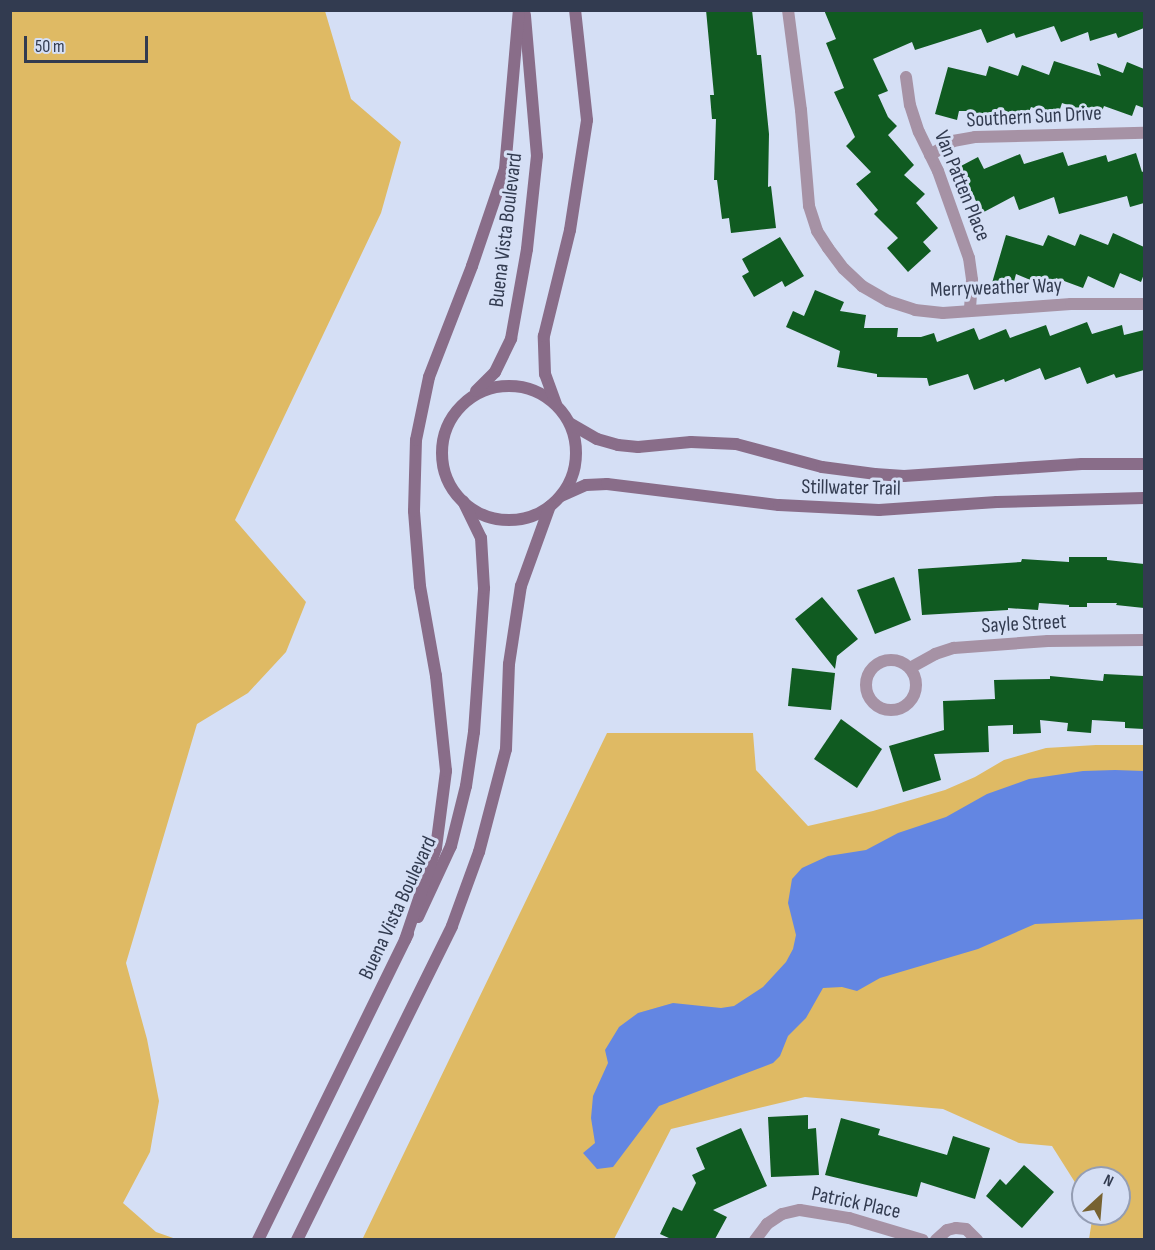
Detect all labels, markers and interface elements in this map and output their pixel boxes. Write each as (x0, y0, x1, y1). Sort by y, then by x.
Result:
scale bar (27, 24, 152, 62)
text: 50 m (35, 36, 65, 57)
street label: Southern Sun Drive (966, 101, 1102, 133)
street label: Van Patten Place (928, 127, 996, 245)
street label: Buena Vista Boulevard (484, 152, 528, 308)
street label: Merryweather Way (930, 273, 1062, 303)
street label: Stillwater Trail (801, 475, 901, 501)
street label: Sayle Street (981, 609, 1067, 639)
street label: Buena Vista Boulevard (354, 832, 442, 984)
north arrow (1071, 1166, 1131, 1226)
text: N (1100, 1171, 1116, 1192)
street label: Patrick Place (809, 1181, 903, 1225)

